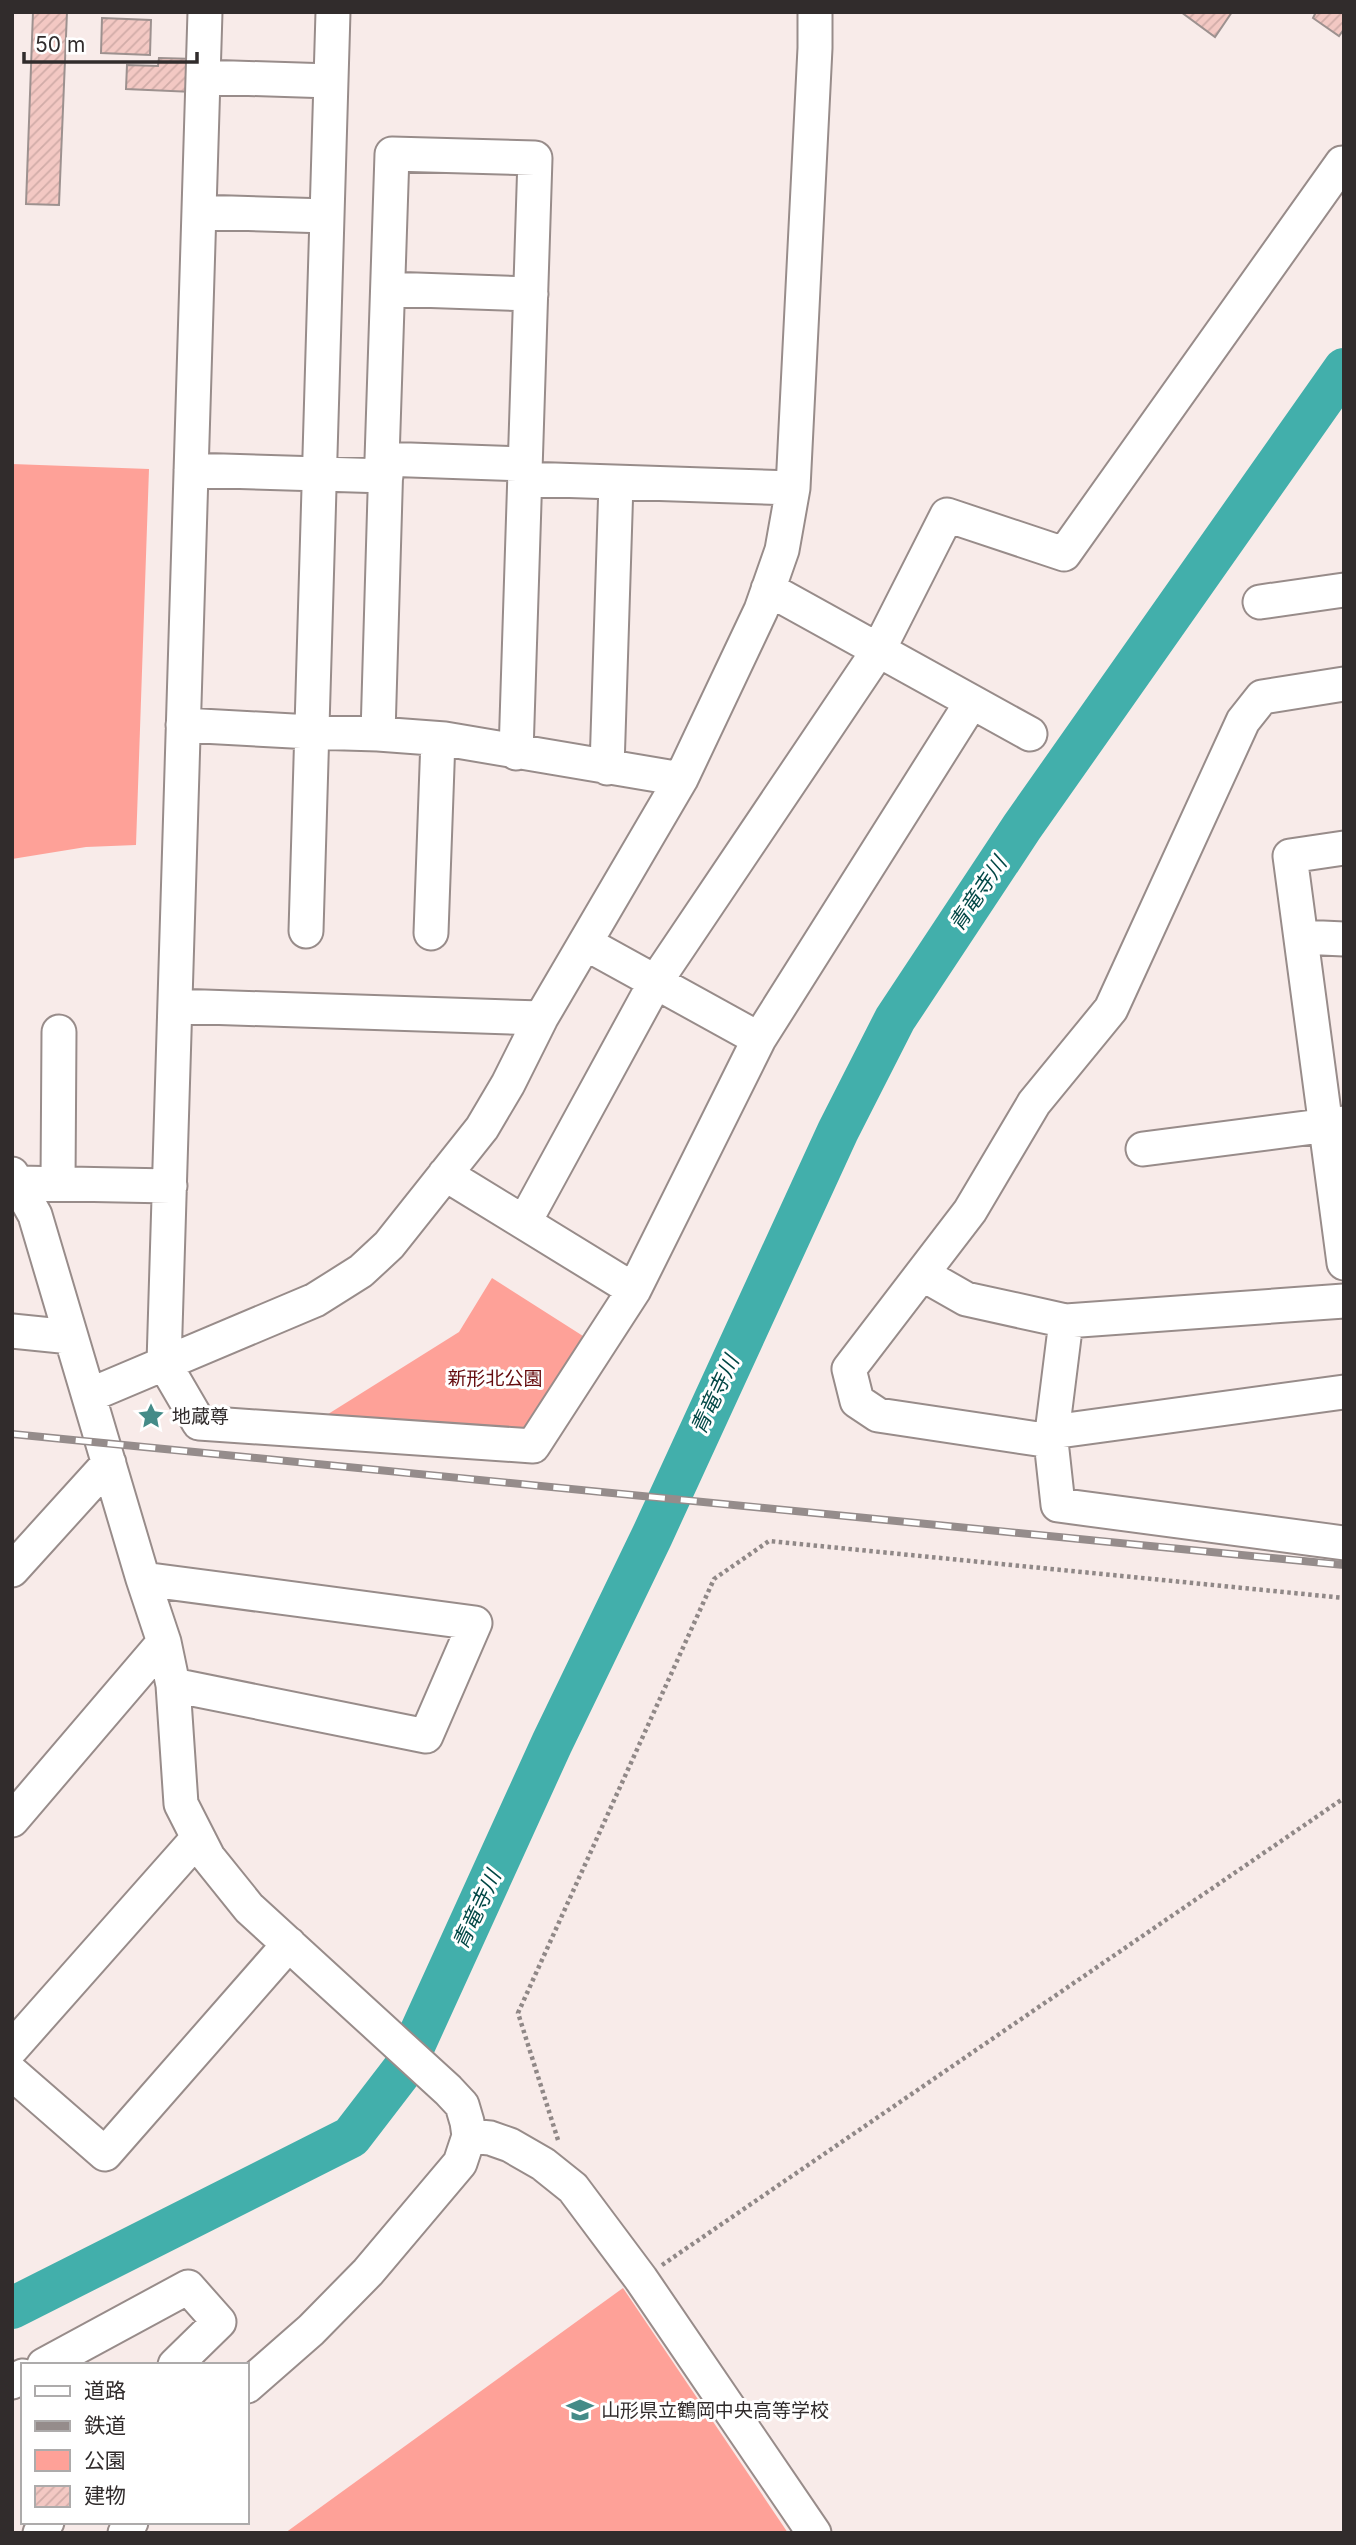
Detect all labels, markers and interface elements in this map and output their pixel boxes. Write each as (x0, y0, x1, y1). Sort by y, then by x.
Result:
scale bar (24, 21, 198, 65)
text: 50 m (35, 32, 85, 57)
water label: 青竜寺川 (944, 850, 1013, 936)
water label: 青竜寺川 (685, 1350, 744, 1438)
park label: 新形北公園 (447, 1367, 543, 1390)
place icon: 地蔵尊 (136, 1401, 166, 1431)
place label: 地蔵尊 (172, 1405, 229, 1428)
water label: 青竜寺川 (447, 1865, 506, 1953)
legend (21, 2363, 248, 2524)
text: 道路 (84, 2378, 126, 2403)
school or university icon: 山形県立鶴岡中央高等学校 (565, 2395, 595, 2425)
place label: 山形県立鶴岡中央高等学校 (601, 2399, 829, 2422)
text: 鉄道 (84, 2413, 126, 2438)
text: 公園 (84, 2448, 126, 2473)
text: 建物 (84, 2483, 126, 2508)

